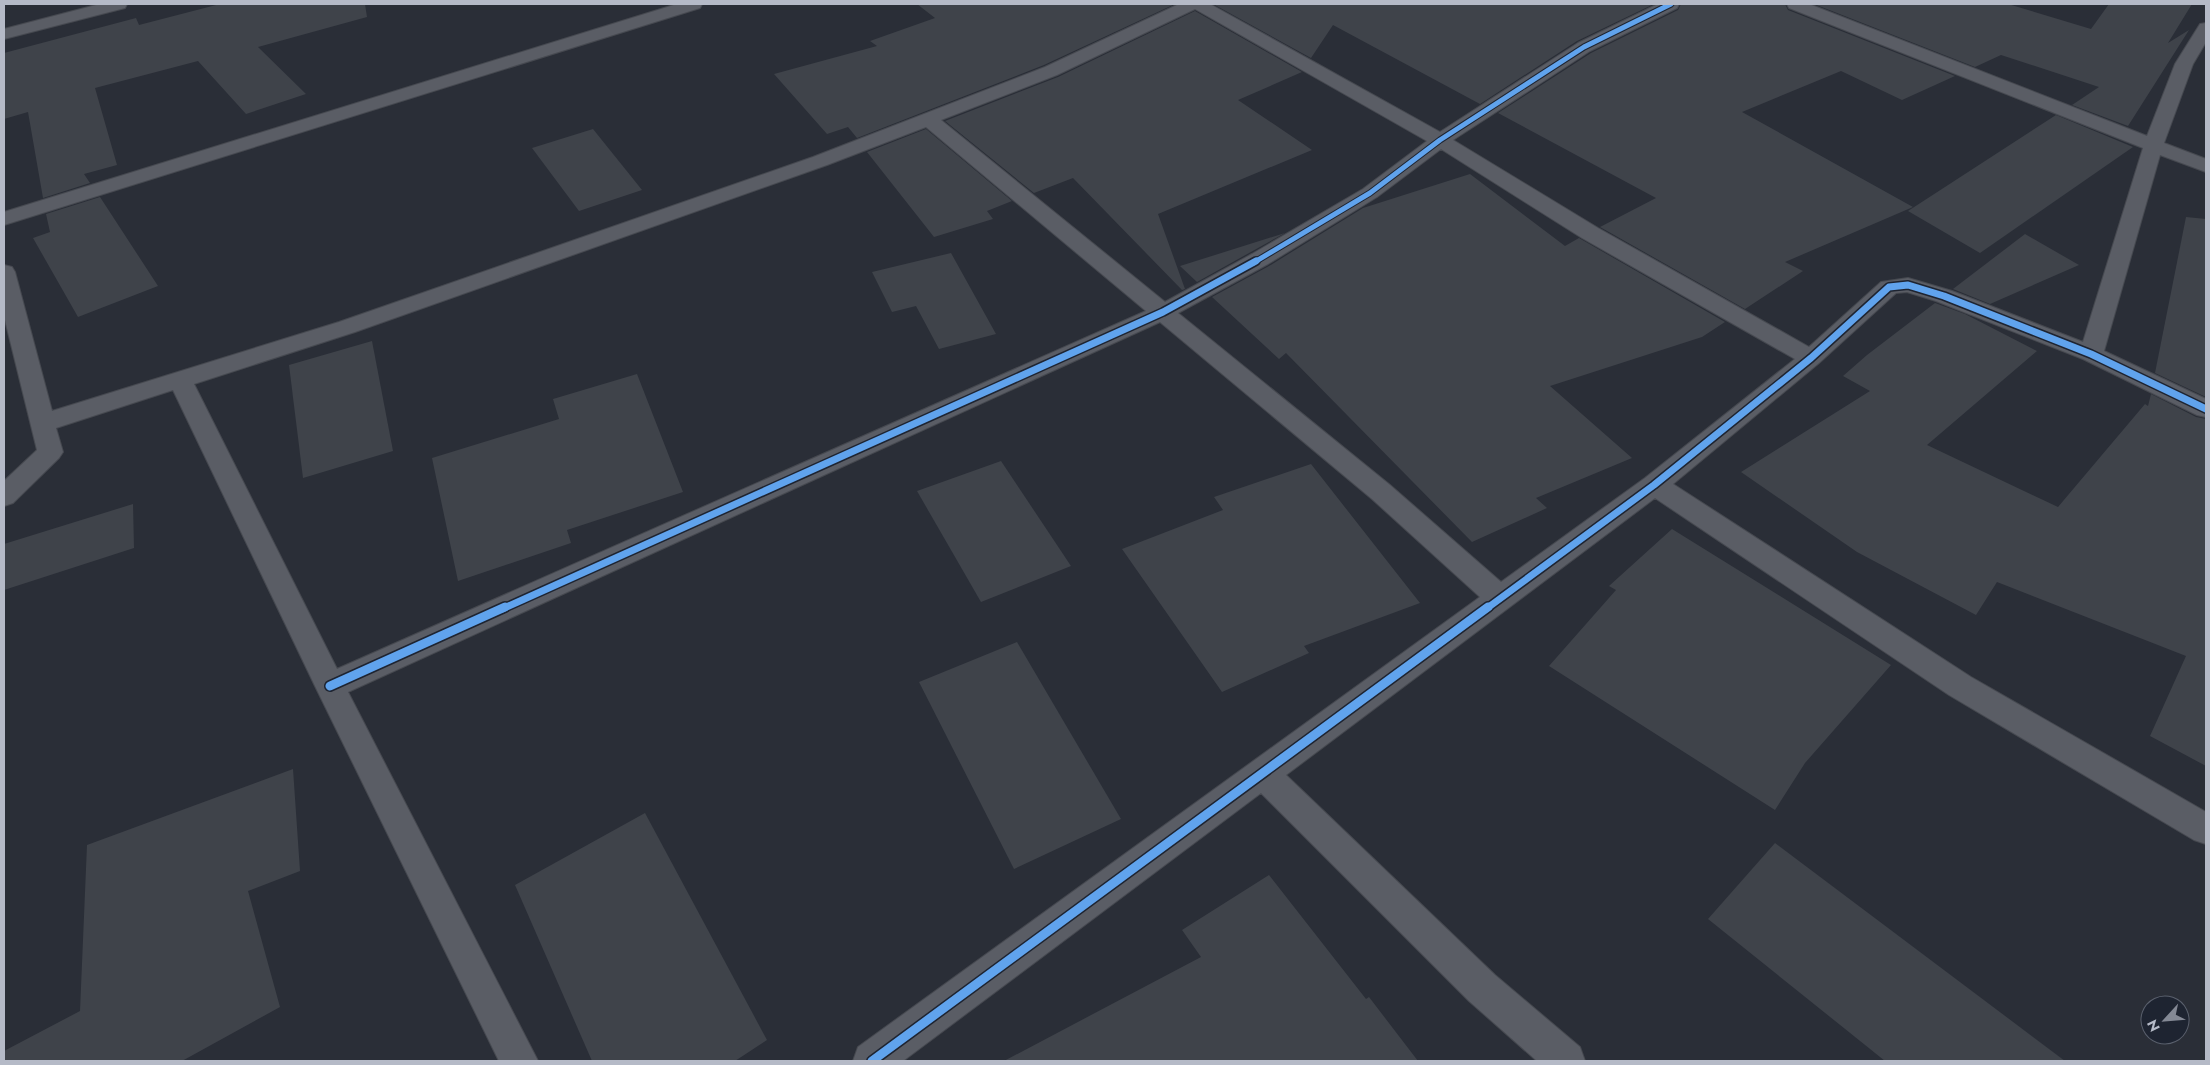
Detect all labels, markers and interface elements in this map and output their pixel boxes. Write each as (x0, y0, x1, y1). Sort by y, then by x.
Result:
north arrow (2140, 995, 2190, 1045)
text: N (2142, 1016, 2165, 1035)

